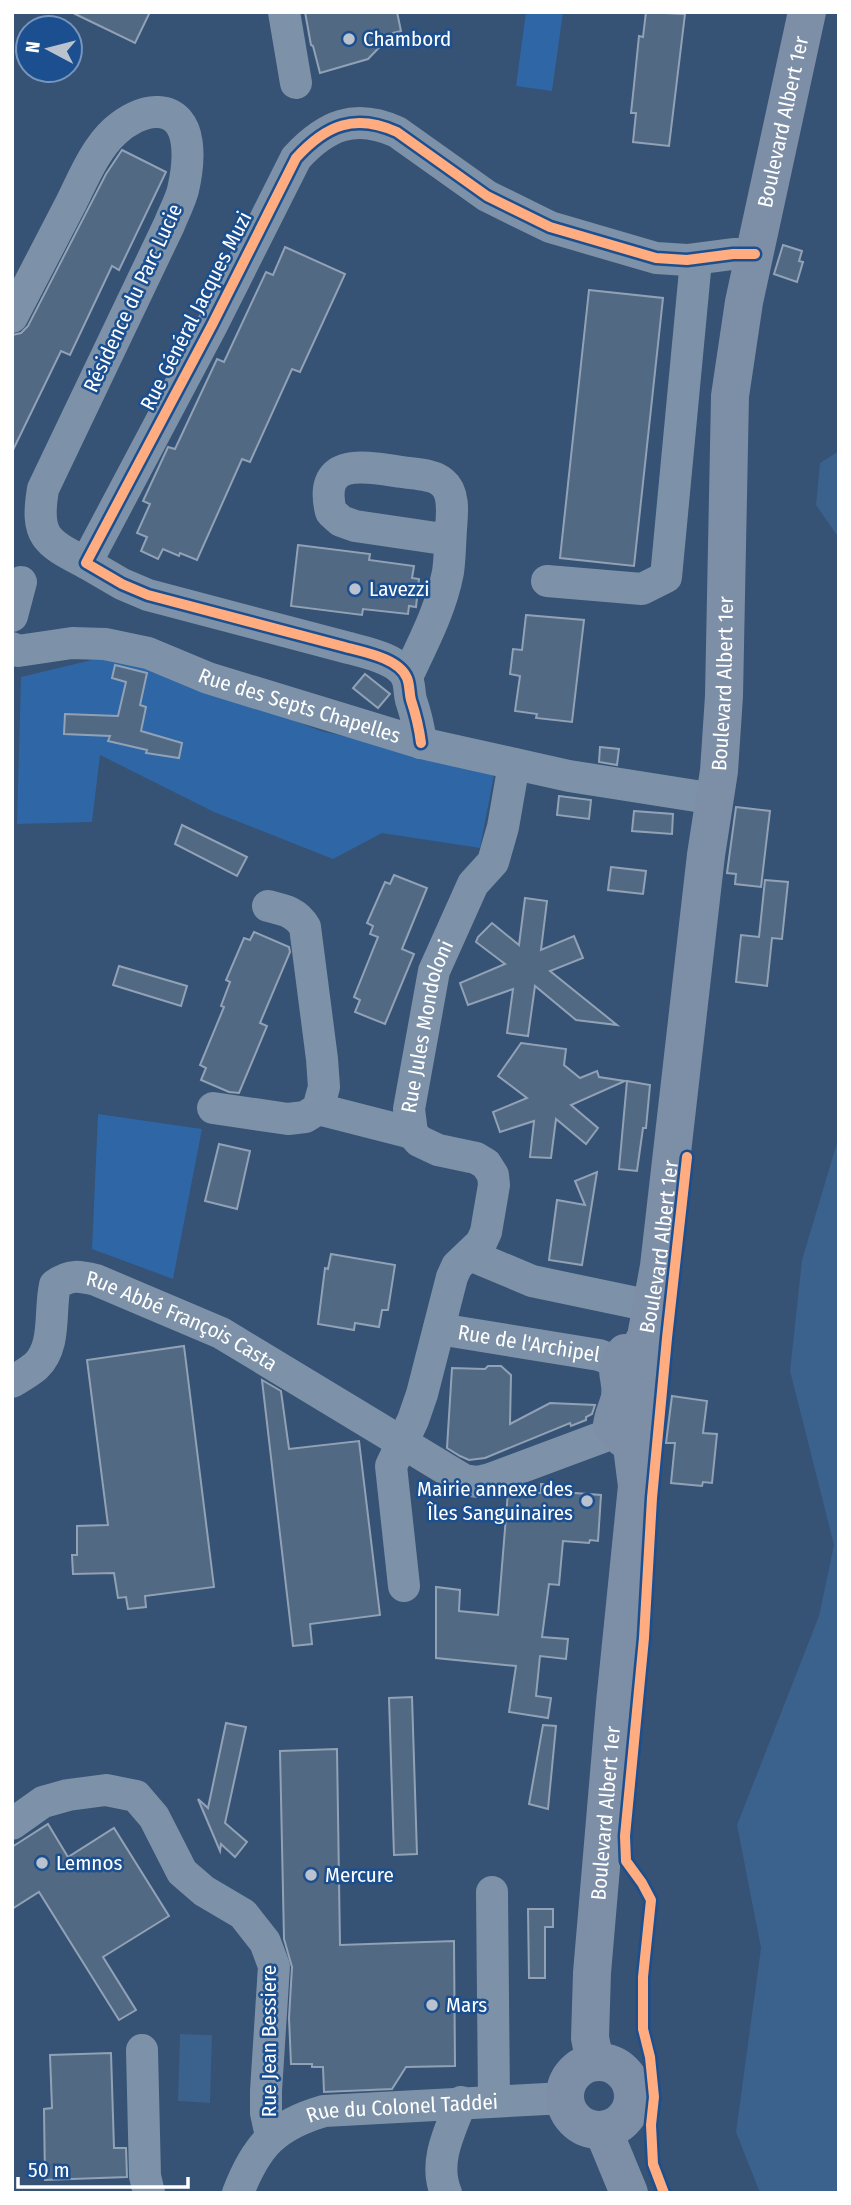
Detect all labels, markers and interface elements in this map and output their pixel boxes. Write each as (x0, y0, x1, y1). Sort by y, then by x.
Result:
north arrow (14, 14, 84, 84)
place label: Chambord (363, 26, 451, 52)
marker: Chambord (341, 31, 357, 47)
street label: Boulevard Albert 1er (752, 33, 815, 210)
text: N (21, 40, 45, 54)
street label: Résidence du Parc Lucie (78, 200, 188, 396)
street label: Rue Général Jacques Muzi (135, 207, 257, 415)
place label: Lavezzi (369, 576, 430, 602)
marker: Lavezzi (347, 581, 363, 597)
street label: Boulevard Albert 1er (706, 595, 739, 772)
street label: Rue des Septs Chapelles (195, 662, 404, 749)
street label: Rue Jules Mondoloni (396, 936, 459, 1115)
street label: Boulevard Albert 1er (634, 1158, 684, 1335)
street label: Rue Abbé François Casta (84, 1265, 282, 1377)
street label: Rue de l'Archipel (456, 1319, 602, 1368)
place label: Mairie annexe des Îles Sanguinaires (417, 1476, 573, 1526)
marker: Mairie annexe des Îles Sanguinaires (579, 1493, 595, 1509)
street label: Boulevard Albert 1er (585, 1724, 626, 1901)
place label: Lemnos (56, 1850, 122, 1876)
marker: Lemnos (34, 1855, 50, 1871)
place label: Mercure (325, 1862, 394, 1888)
marker: Mercure (303, 1867, 319, 1883)
street label: Rue Jean Bessiere (256, 1965, 282, 2117)
place label: Mars (446, 1992, 487, 2018)
marker: Mars (424, 1997, 440, 2013)
street label: Rue du Colonel Taddei (303, 2089, 499, 2129)
scale bar (18, 2146, 187, 2190)
text: 50 m (28, 2157, 70, 2183)

